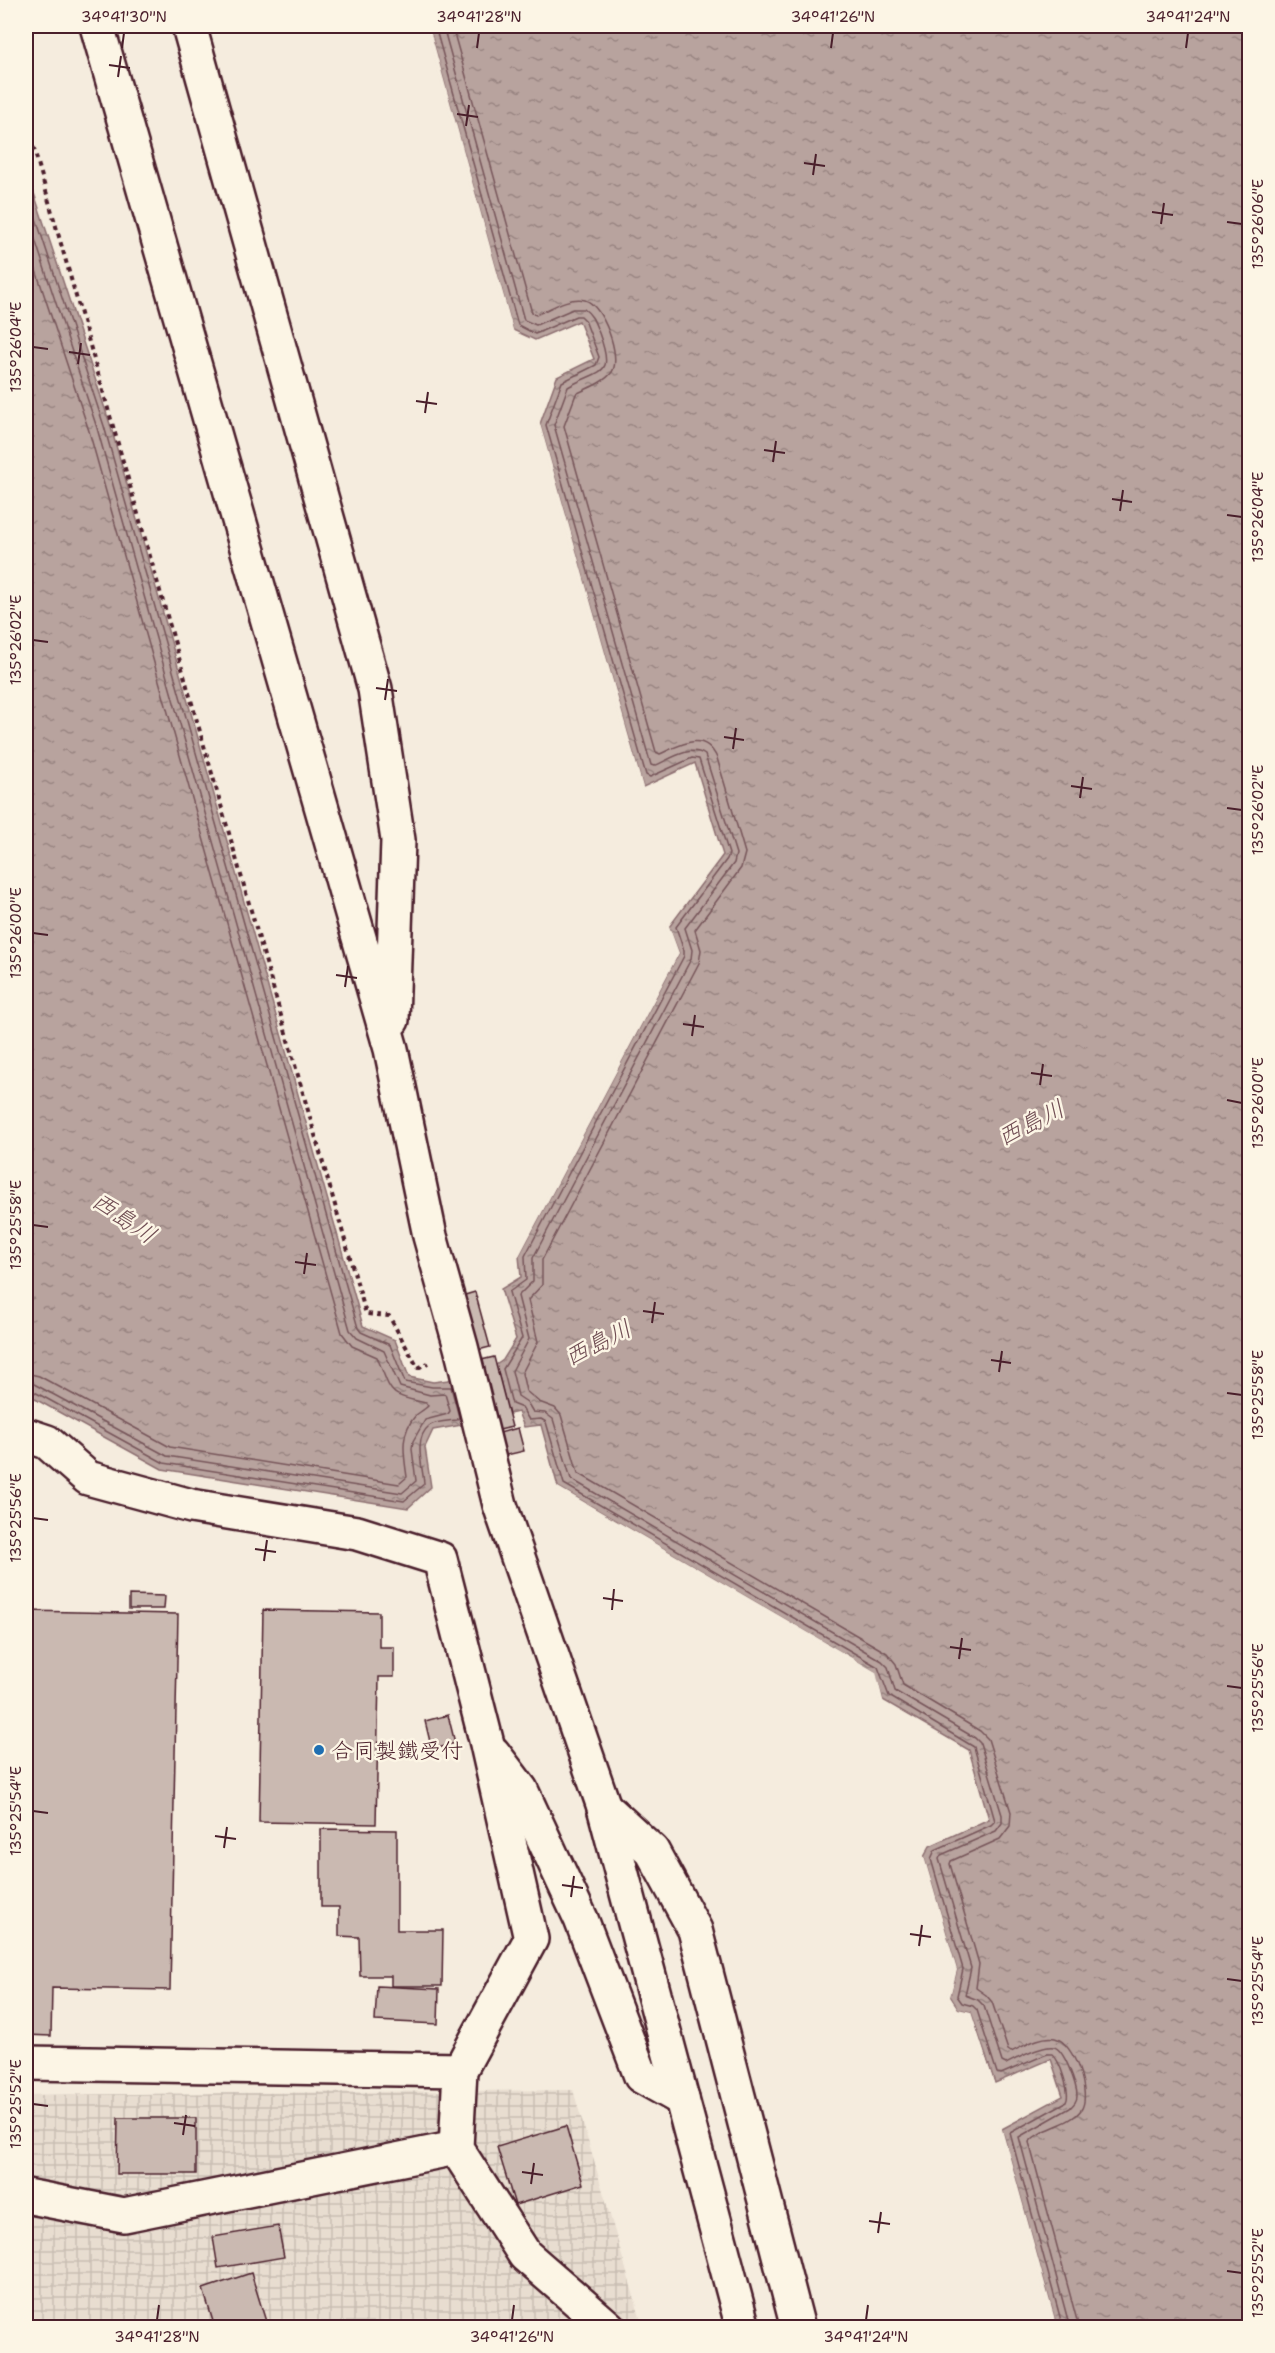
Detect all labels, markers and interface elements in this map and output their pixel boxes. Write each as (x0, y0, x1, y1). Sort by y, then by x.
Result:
text: 34°41'30"N (81, 7, 167, 27)
text: 34°41'28"N (436, 7, 522, 27)
text: 34°41'26"N (791, 7, 875, 27)
text: 34°41'24"N (1145, 7, 1231, 27)
text: 135°26'06"E (1248, 179, 1268, 269)
text: 135°26'04"E (6, 301, 26, 393)
text: 135°26'04"E (1248, 471, 1268, 563)
text: 135°26'02"E (6, 595, 26, 685)
text: 135°26'02"E (1248, 765, 1268, 855)
text: 135°26'00"E (6, 887, 26, 979)
text: 135°26'00"E (1248, 1057, 1268, 1149)
water label: 西島川 (992, 1092, 1070, 1154)
text: 135°25'58"E (6, 1180, 26, 1270)
water label: 西島川 (85, 1185, 163, 1251)
water label: 西島川 (559, 1312, 637, 1374)
text: 135°25'58"E (1248, 1350, 1268, 1440)
text: 135°25'56"E (6, 1473, 26, 1563)
text: 135°25'56"E (1248, 1643, 1268, 1733)
place label: 合同製鐵受付 (331, 1736, 463, 1765)
marker: 合同製鐵受付 (312, 1743, 326, 1757)
text: 135°25'54"E (6, 1766, 26, 1856)
text: 135°25'54"E (1248, 1936, 1268, 2026)
text: 135°25'52"E (6, 2059, 26, 2149)
text: 135°25'52"E (1248, 2228, 1268, 2318)
text: 34°41'28"N (114, 2327, 200, 2347)
text: 34°41'26"N (470, 2327, 554, 2347)
text: 34°41'24"N (823, 2327, 909, 2347)

